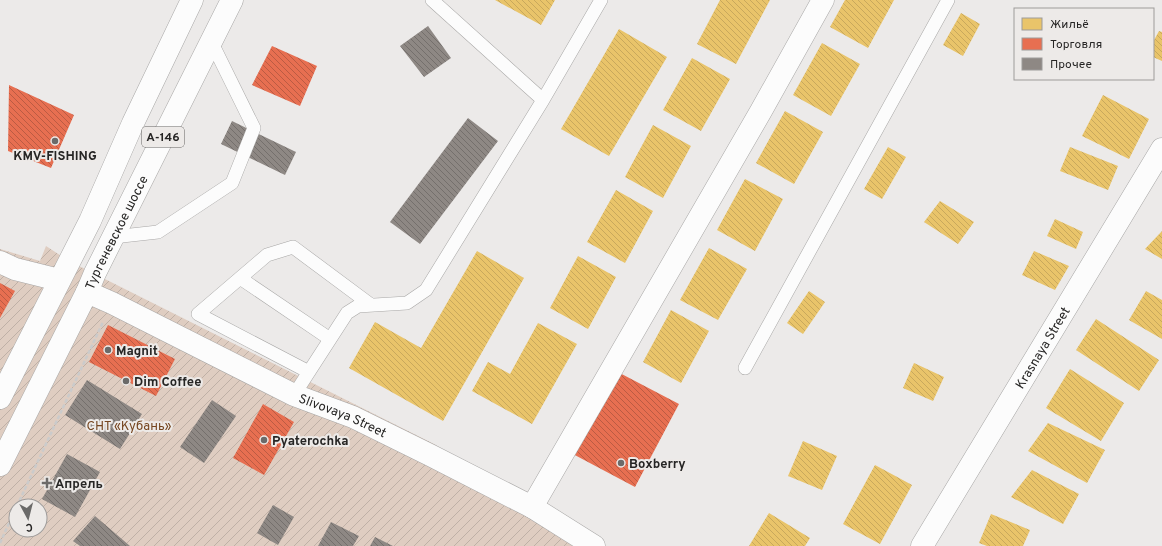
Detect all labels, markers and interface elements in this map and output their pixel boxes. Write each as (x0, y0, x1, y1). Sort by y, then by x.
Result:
legend (1014, 8, 1154, 80)
text: Жильё (1050, 17, 1089, 33)
text: Торговля (1050, 37, 1102, 53)
text: Прочее (1050, 57, 1092, 73)
road number: А-146 (142, 127, 184, 147)
marker: KMV-FISHING (50, 136, 60, 146)
place label: KMV-FISHING (13, 149, 97, 165)
street label: Тургеневское шоссе (83, 173, 153, 293)
street label: Krasnaya Street (1013, 305, 1075, 392)
place label: Magnit (116, 344, 158, 360)
marker: Magnit (103, 345, 113, 355)
place label: Dim Coffee (134, 375, 201, 391)
marker: Dim Coffee (121, 376, 131, 386)
street label: Slivovaya Street (296, 391, 389, 442)
park label: СНТ «Кубань» (87, 419, 172, 435)
place label: Pyaterochka (272, 434, 349, 450)
marker: Pyaterochka (259, 435, 269, 445)
place label: Boxberry (629, 457, 686, 473)
marker: Boxberry (616, 458, 626, 468)
place label: Апрель (55, 477, 103, 493)
marker: Апрель (42, 478, 52, 488)
north arrow (8, 498, 48, 538)
text: С (25, 520, 33, 534)

